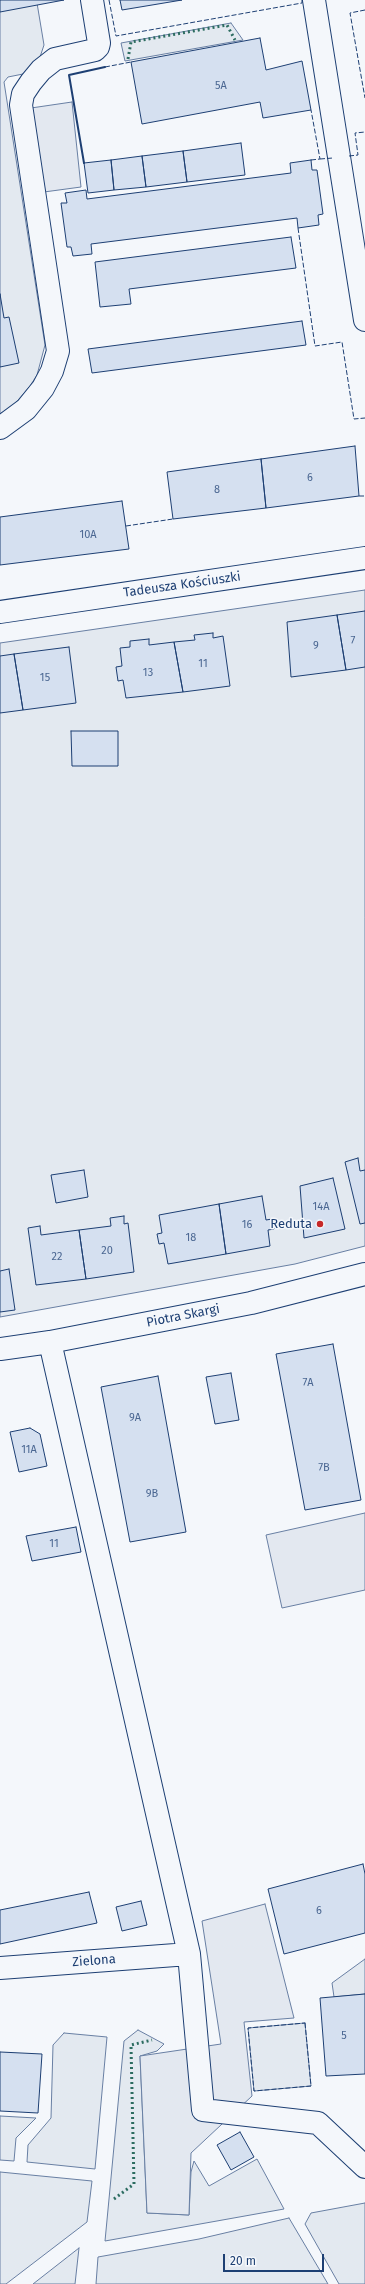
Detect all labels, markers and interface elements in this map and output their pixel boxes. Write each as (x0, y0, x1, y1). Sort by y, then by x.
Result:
house number: 5A (215, 79, 227, 93)
house number: 6 (307, 471, 313, 485)
house number: 8 (214, 483, 220, 497)
house number: 10A (79, 528, 97, 542)
street label: Tadeusza Kościuszki (122, 569, 242, 601)
house number: 7 (351, 634, 355, 648)
house number: 9 (313, 639, 319, 653)
house number: 11 (198, 657, 208, 671)
house number: 13 (143, 666, 153, 680)
house number: 15 (40, 671, 50, 685)
house number: 14A (313, 1200, 329, 1214)
place label: Reduta (270, 1216, 312, 1232)
house number: 16 (242, 1218, 252, 1232)
marker: Reduta (315, 1219, 325, 1229)
house number: 18 (186, 1231, 196, 1245)
house number: 20 (101, 1244, 113, 1258)
house number: 22 (52, 1250, 62, 1264)
street label: Piotra Skargi (145, 1301, 221, 1331)
house number: 7A (303, 1376, 313, 1390)
house number: 9A (129, 1411, 141, 1425)
house number: 11A (21, 1443, 37, 1457)
house number: 7B (318, 1461, 330, 1475)
house number: 9B (146, 1487, 158, 1501)
house number: 11 (49, 1537, 59, 1551)
house number: 6 (316, 1904, 322, 1918)
street label: Zielona (72, 1952, 116, 1970)
house number: 5 (341, 2029, 347, 2043)
scale bar (225, 2246, 326, 2272)
text: 20 m (230, 2254, 256, 2268)

